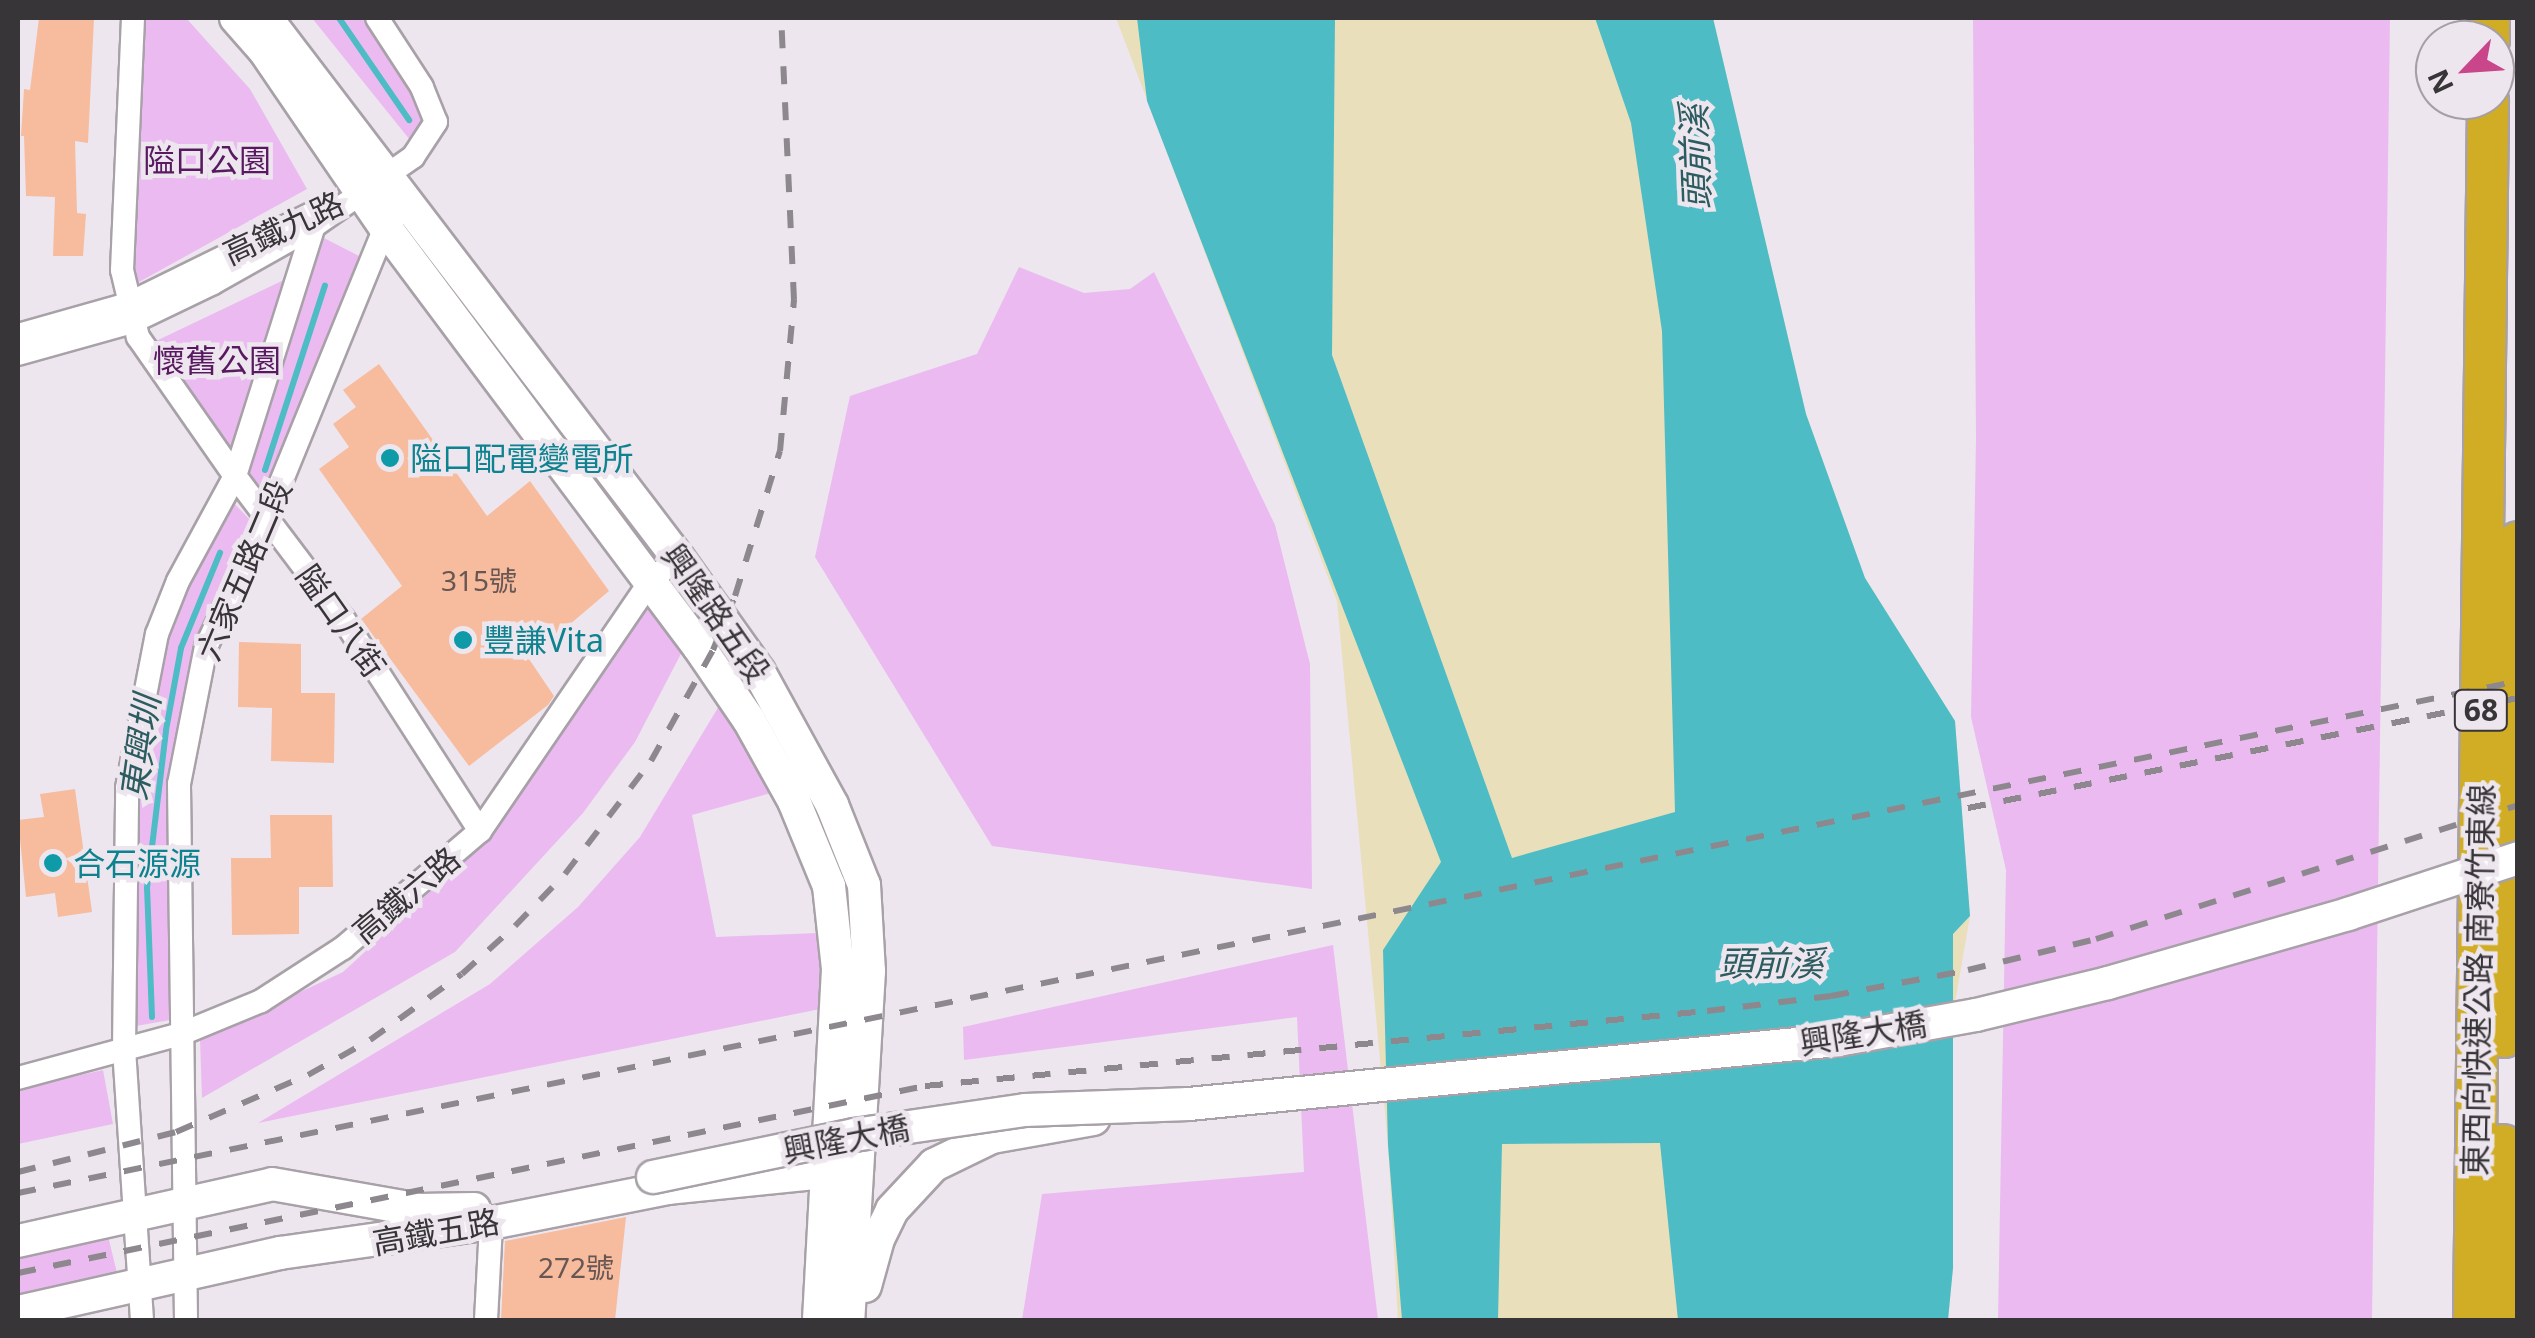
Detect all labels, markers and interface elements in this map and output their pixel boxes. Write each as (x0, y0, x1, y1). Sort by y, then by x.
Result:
north arrow (2415, 20, 2515, 120)
text: N (2418, 63, 2462, 100)
water label: 頭前溪 (1672, 104, 1718, 210)
park label: 隘口公園 (143, 141, 271, 179)
street label: 高鐵九路 (217, 184, 349, 272)
park label: 懷舊公園 (153, 341, 281, 379)
place label: 隘口配電變電所 (410, 439, 634, 477)
marker: 隘口配電變電所 (379, 447, 401, 469)
street label: 六家五路二段 (189, 474, 299, 666)
street label: 興隆路五段 (654, 536, 778, 690)
street label: 隘口八街 (289, 558, 393, 684)
house number: 315號 (441, 563, 517, 597)
place label: 豐謙Vita (483, 621, 604, 659)
marker: 豐謙Vita (452, 629, 474, 651)
road number: 68 (2454, 685, 2508, 735)
water label: 東興圳 (112, 693, 168, 803)
street label: 東西向快速公路 南寮竹東線 (2455, 784, 2501, 1176)
street label: 高鐵六路 (345, 839, 467, 951)
place label: 合石源源 (73, 844, 201, 882)
marker: 合石源源 (42, 852, 64, 874)
water label: 頭前溪 (1719, 942, 1823, 984)
street label: 興隆大橋 (1797, 1004, 1929, 1062)
street label: 興隆大橋 (780, 1108, 912, 1170)
street label: 高鐵五路 (370, 1202, 502, 1262)
house number: 272號 (538, 1250, 614, 1284)

